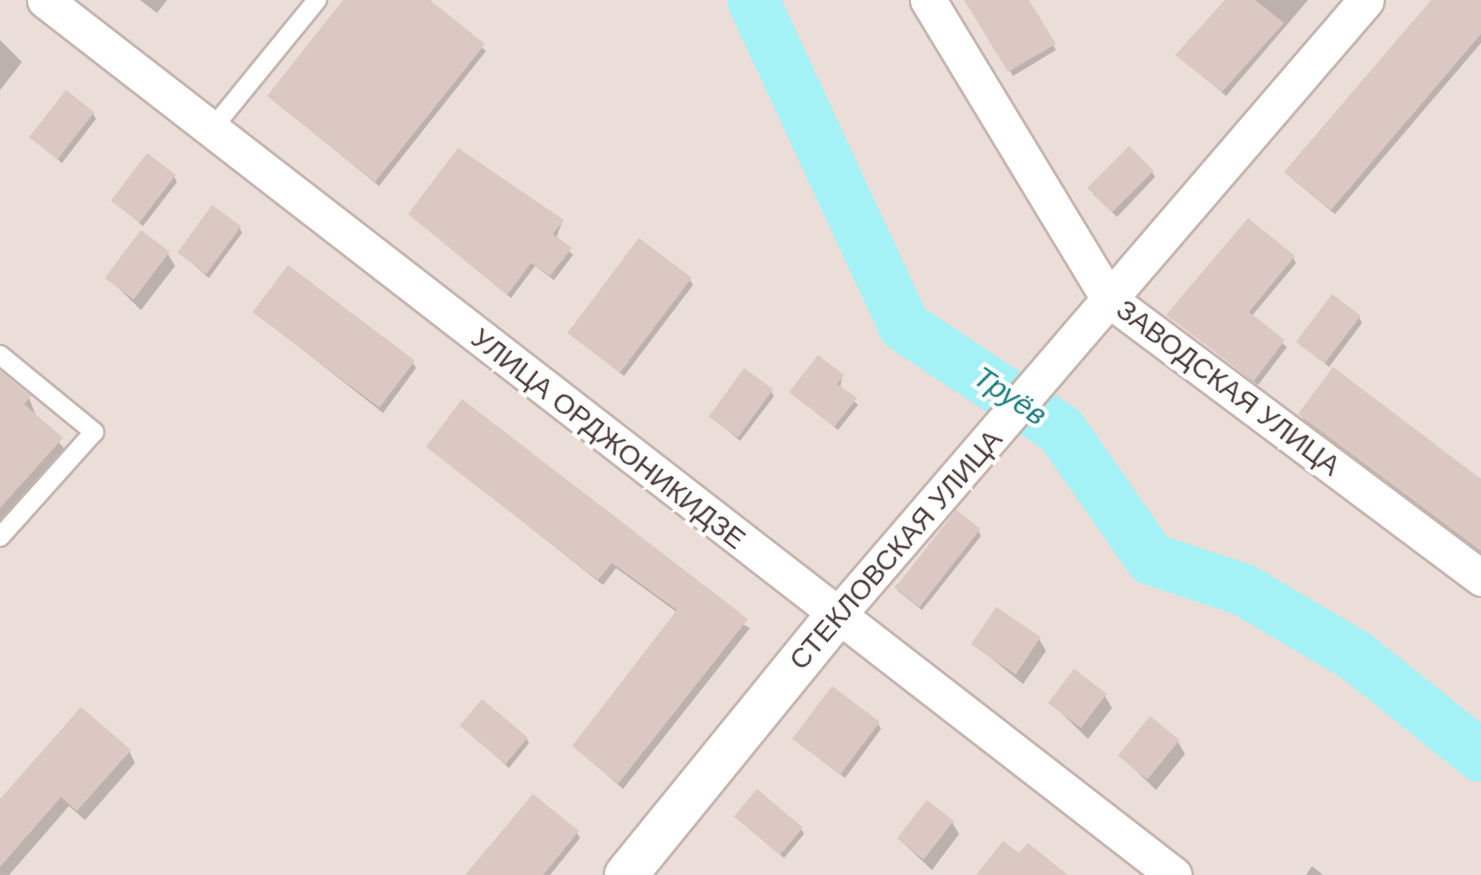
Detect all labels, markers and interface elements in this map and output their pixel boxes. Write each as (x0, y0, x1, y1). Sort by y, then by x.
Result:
street label: ЗАВОДСКАЯ УЛИЦА (1110, 293, 1346, 483)
street label: УЛИЦА ОРДЖОНИКИДЗЕ (464, 322, 752, 556)
water label: Труёв (967, 359, 1053, 433)
street label: СТЕКЛОВСКАЯ УЛИЦА (783, 423, 1009, 677)

